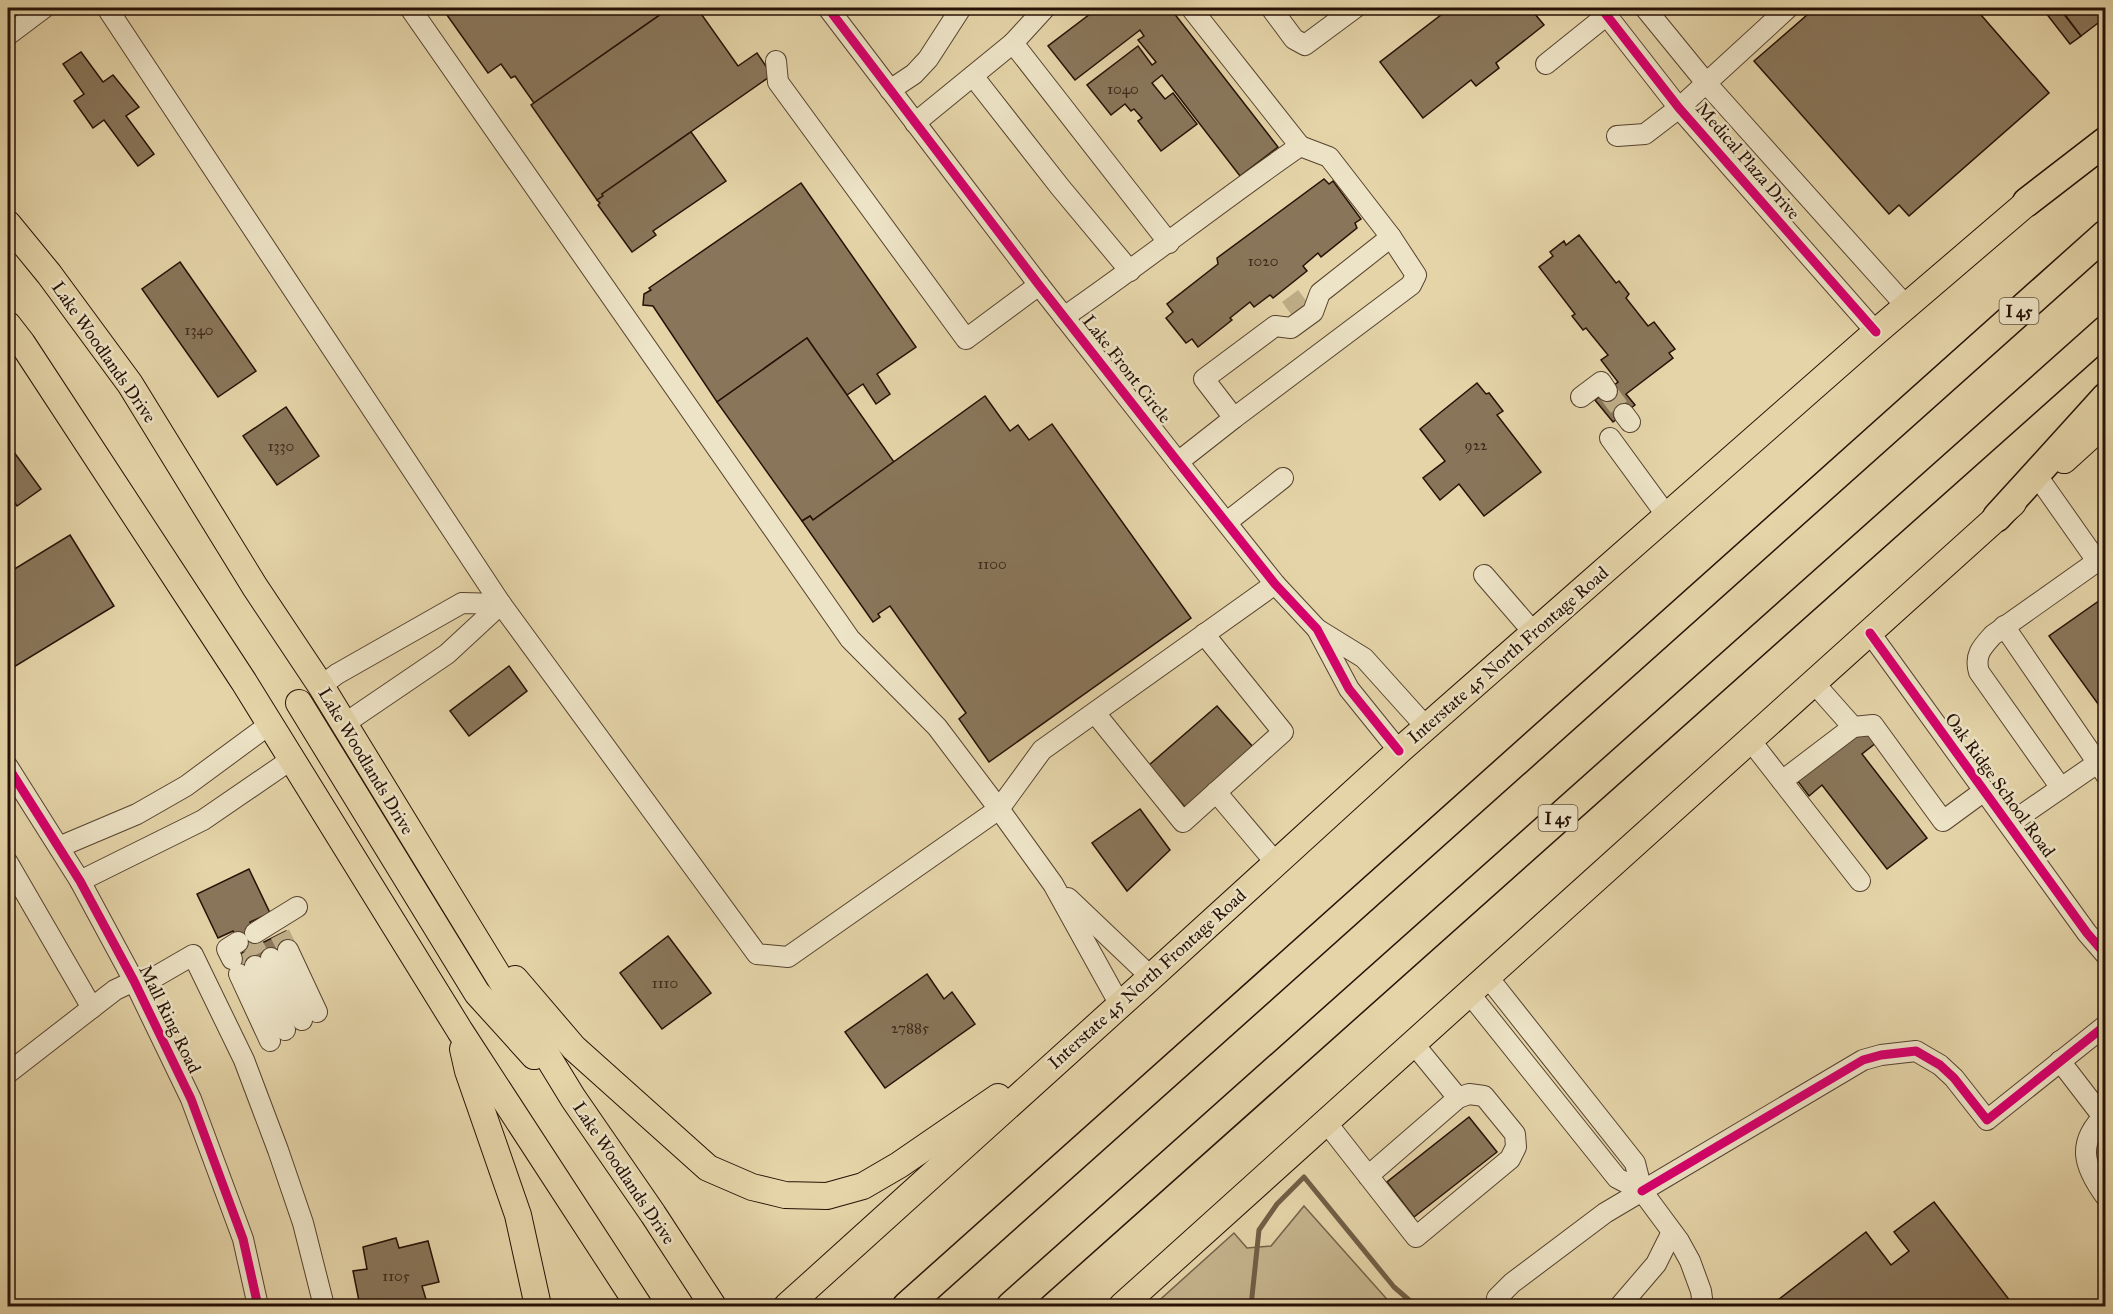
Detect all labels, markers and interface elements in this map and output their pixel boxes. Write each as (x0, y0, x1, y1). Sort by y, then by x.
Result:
house number: 1040 (1107, 80, 1139, 98)
street label: Medical Plaza Drive (1691, 98, 1805, 224)
house number: 1020 (1248, 252, 1278, 270)
street label: Lake Woodlands Drive (47, 277, 161, 427)
road number: I 45 (2000, 298, 2038, 324)
street label: Lake Front Circle (1078, 310, 1176, 428)
house number: 1340 (184, 321, 214, 339)
house number: 922 (1465, 436, 1488, 454)
house number: 1330 (268, 437, 294, 455)
house number: 1100 (977, 555, 1007, 573)
street label: Interstate 45 North Frontage Road (1403, 562, 1613, 749)
street label: Lake Woodlands Drive (313, 684, 419, 838)
street label: Oak Ridge School Road (1939, 708, 2060, 862)
road number: I 45 (1538, 805, 1578, 831)
street label: Interstate 45 North Frontage Road (1044, 884, 1251, 1074)
street label: Mall Ring Road (133, 961, 206, 1077)
house number: 1110 (652, 974, 678, 992)
house number: 27885 (891, 1019, 929, 1037)
street label: Lake Woodlands Drive (568, 1097, 680, 1249)
house number: 1105 (382, 1267, 410, 1285)

